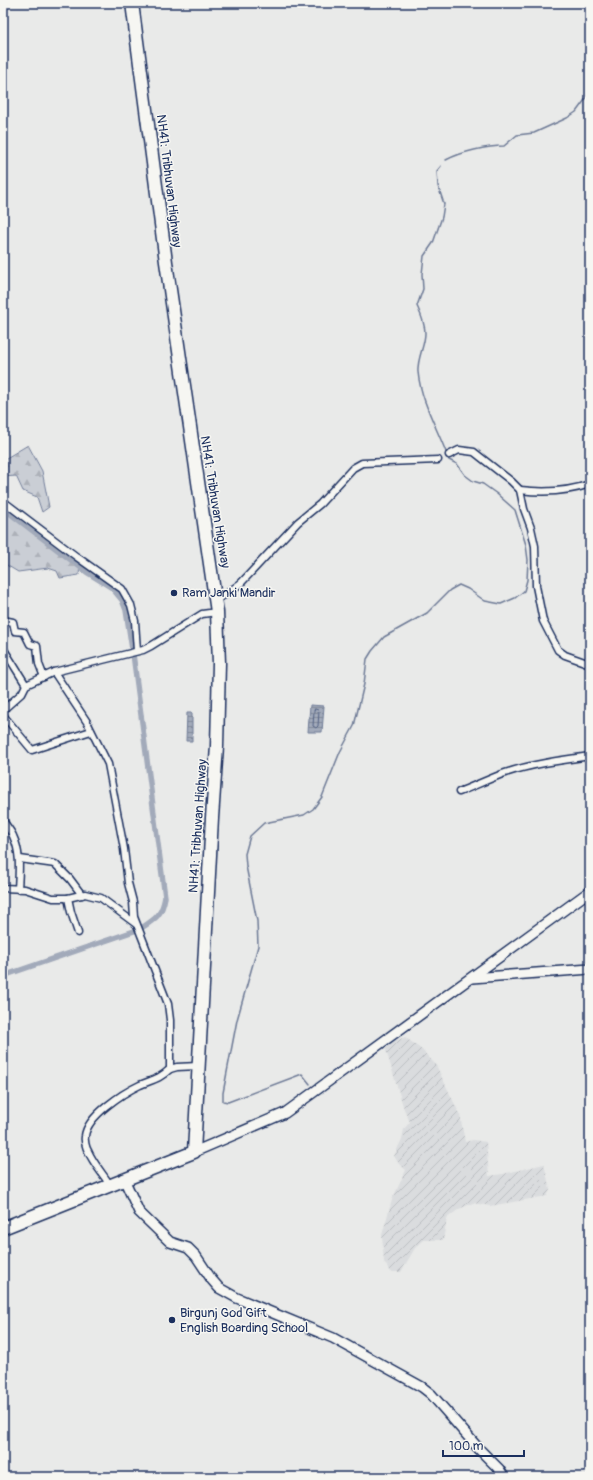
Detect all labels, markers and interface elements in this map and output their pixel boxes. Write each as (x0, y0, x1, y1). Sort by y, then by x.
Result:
street label: NH41: Tribhuvan Highway (153, 113, 185, 249)
street label: NH41: Tribhuvan Highway (197, 435, 233, 570)
place label: Ram Janki Mandir (182, 585, 276, 601)
marker: Ram Janki Mandir (169, 588, 179, 598)
street label: NH41: Tribhuvan Highway (185, 758, 211, 893)
place label: Birgunj God Gift English Boarding School (180, 1305, 308, 1336)
marker: Birgunj God Gift English Boarding School (167, 1315, 177, 1325)
scale bar (443, 1432, 524, 1458)
text: 100 m (449, 1439, 484, 1454)

